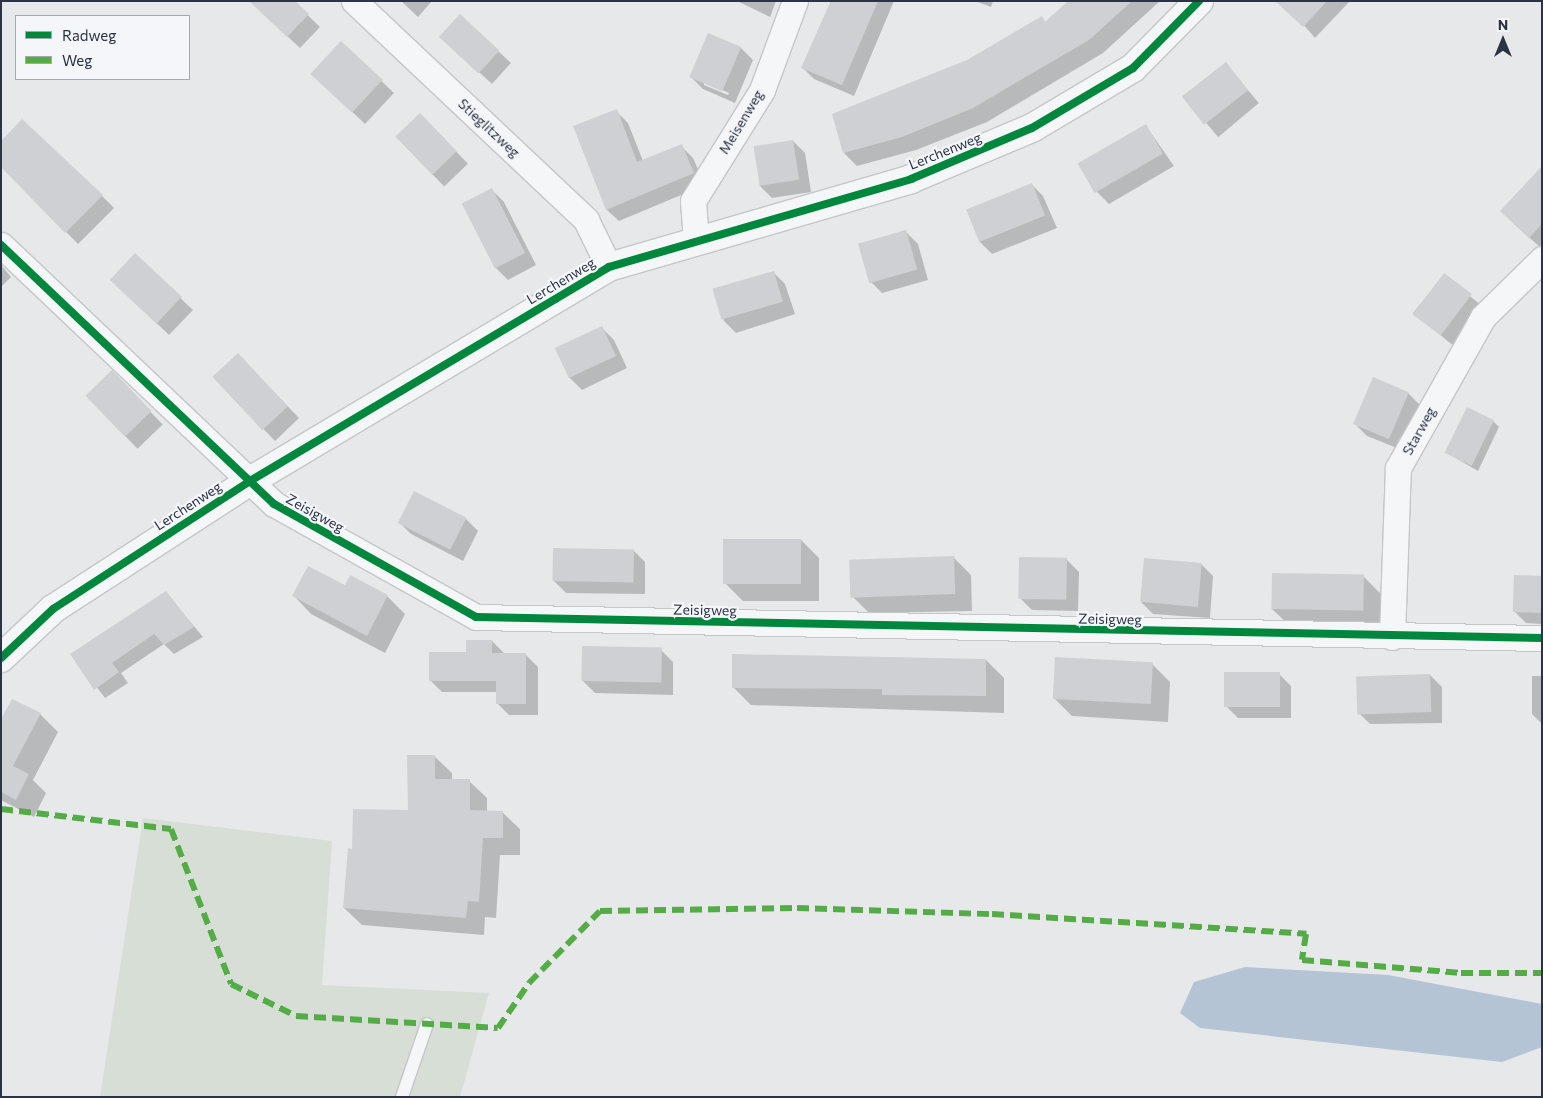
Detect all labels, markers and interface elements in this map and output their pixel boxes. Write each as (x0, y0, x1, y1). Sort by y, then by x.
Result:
legend (15, 15, 190, 80)
north arrow (1478, 15, 1528, 65)
text: N (1498, 16, 1508, 33)
text: Radweg (62, 26, 116, 44)
text: Weg (62, 51, 92, 69)
street label: Meisenweg (715, 87, 767, 157)
street label: Stieglitzweg (455, 95, 523, 161)
street label: Lerchenweg (906, 129, 984, 173)
street label: Lerchenweg (524, 254, 598, 308)
street label: Starweg (1399, 404, 1439, 458)
street label: Lerchenweg (151, 478, 225, 534)
street label: Zeisigweg (283, 490, 347, 536)
street label: Zeisigweg (673, 601, 737, 619)
street label: Zeisigweg (1078, 610, 1142, 628)

